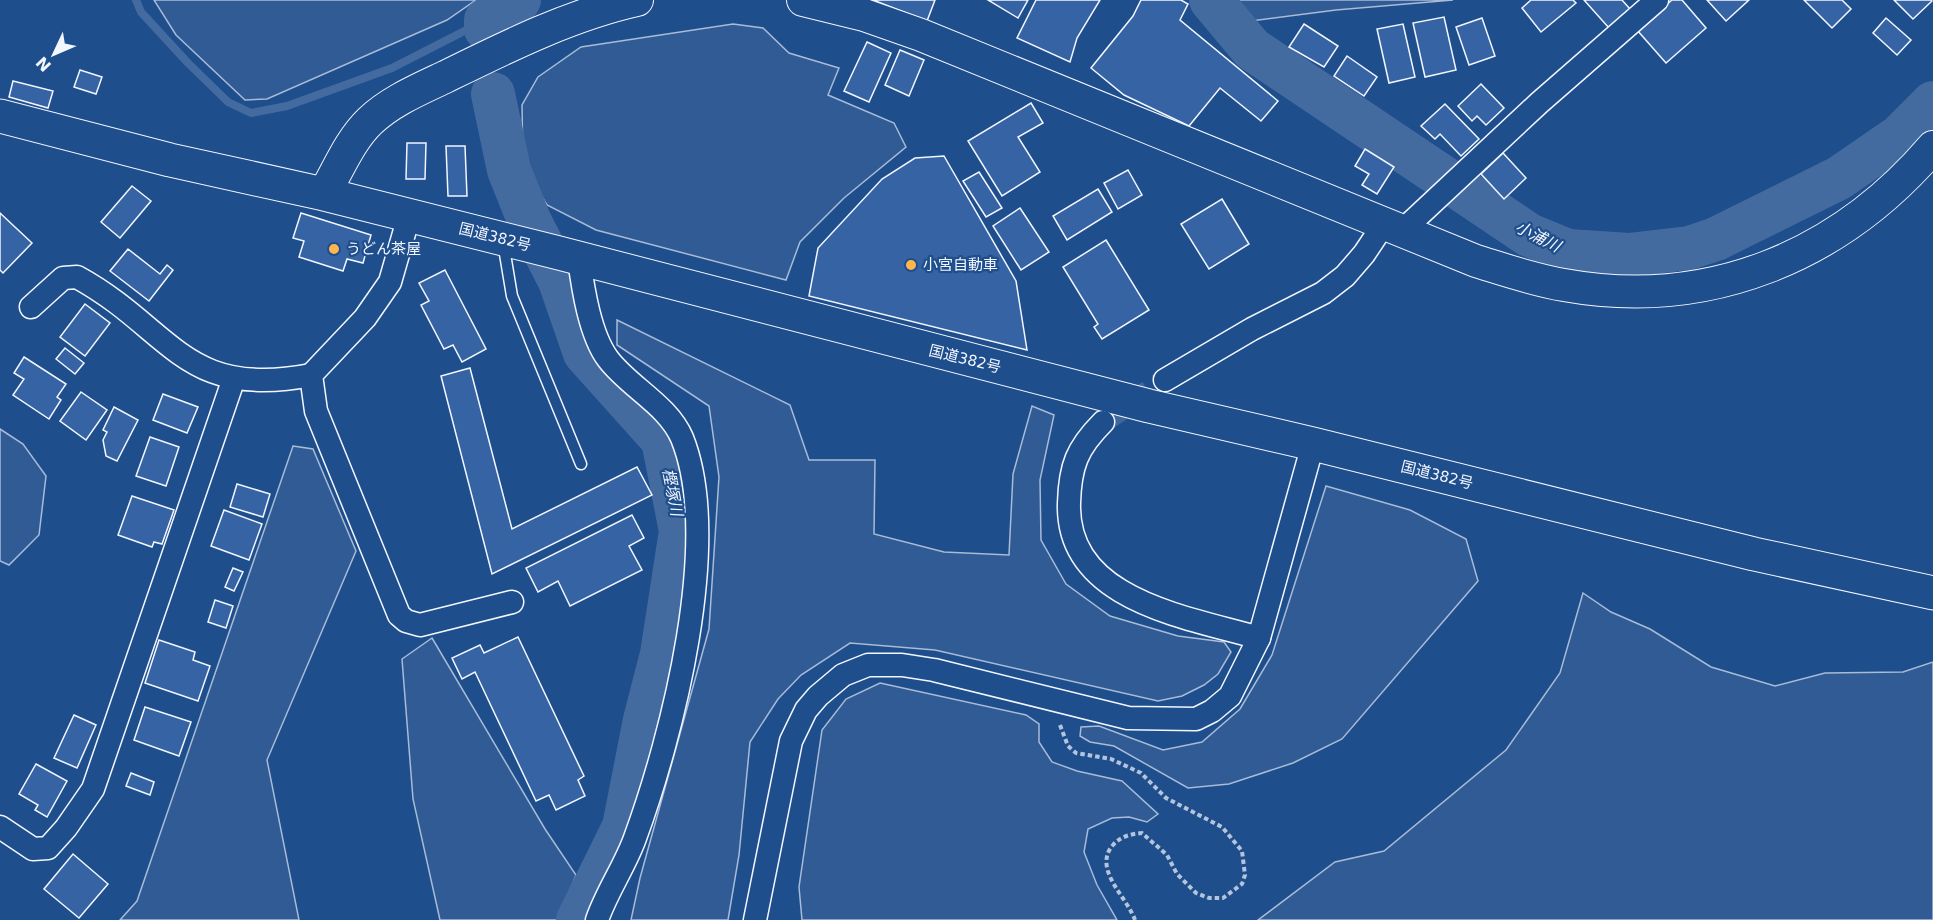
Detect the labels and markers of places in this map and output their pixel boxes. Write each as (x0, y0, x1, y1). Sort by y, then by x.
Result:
place label: うどん茶屋 (346, 240, 421, 258)
marker: うどん茶屋 (327, 242, 341, 256)
place label: 小宮自動車 (923, 256, 998, 274)
marker: 小宮自動車 (904, 258, 918, 272)

